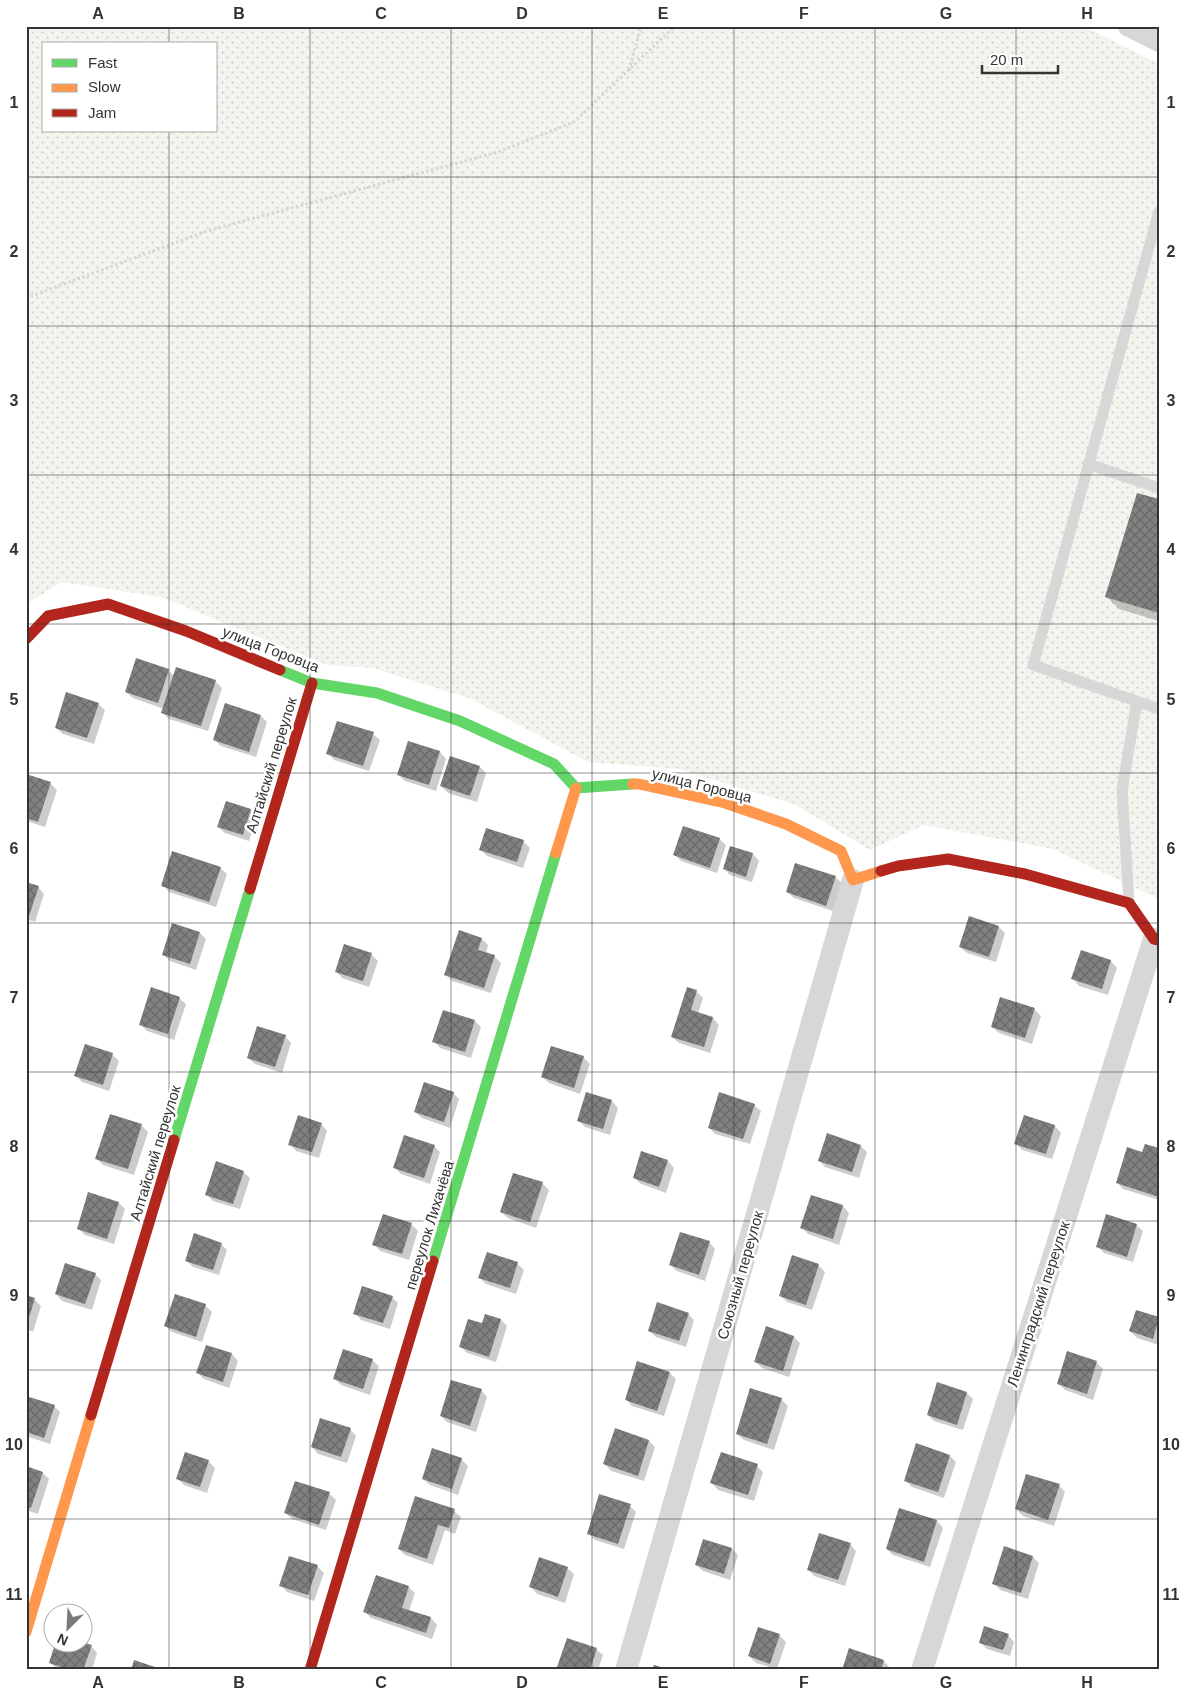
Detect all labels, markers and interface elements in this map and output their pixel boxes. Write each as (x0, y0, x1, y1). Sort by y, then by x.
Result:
text: A (92, 5, 104, 22)
text: B (233, 5, 245, 22)
text: C (375, 5, 387, 22)
text: D (516, 5, 528, 22)
text: E (658, 5, 669, 22)
text: F (799, 5, 809, 22)
text: G (940, 5, 952, 22)
text: H (1081, 5, 1093, 22)
legend (42, 42, 218, 132)
scale bar (982, 42, 1059, 74)
text: 20 m (990, 51, 1023, 68)
text: Fast (88, 54, 118, 71)
text: Slow (88, 78, 121, 95)
text: 1 (10, 94, 19, 111)
text: 1 (1167, 94, 1176, 111)
text: Jam (88, 104, 116, 121)
text: 2 (10, 243, 19, 260)
text: 2 (1167, 243, 1176, 260)
text: 3 (10, 392, 19, 409)
text: 3 (1167, 392, 1176, 409)
text: 4 (10, 541, 19, 558)
text: 4 (1167, 541, 1176, 558)
street label: улица Горовца (220, 623, 322, 676)
text: 5 (10, 691, 19, 708)
text: 5 (1167, 691, 1176, 708)
street label: Алтайский переулок (242, 695, 300, 835)
street label: улица Горовца (650, 764, 754, 806)
text: 6 (10, 840, 19, 857)
text: 6 (1167, 840, 1176, 857)
text: 7 (10, 989, 19, 1006)
text: 7 (1167, 989, 1176, 1006)
street label: Алтайский переулок (126, 1083, 184, 1223)
text: 8 (10, 1138, 19, 1155)
text: 8 (1167, 1138, 1176, 1155)
street label: переулок Лихачёва (401, 1158, 457, 1292)
street label: Союзный переулок (714, 1208, 767, 1341)
street label: Ленинградский переулок (1003, 1219, 1073, 1389)
text: 9 (10, 1287, 19, 1304)
text: 9 (1167, 1287, 1176, 1304)
text: 10 (5, 1436, 23, 1453)
text: 10 (1162, 1436, 1180, 1453)
text: 11 (6, 1586, 23, 1603)
text: 11 (1163, 1586, 1180, 1603)
north arrow (42, 1604, 92, 1654)
text: N (55, 1631, 71, 1649)
text: A (92, 1674, 104, 1691)
text: B (233, 1674, 245, 1691)
text: C (375, 1674, 387, 1691)
text: D (516, 1674, 528, 1691)
text: E (658, 1674, 669, 1691)
text: F (799, 1674, 809, 1691)
text: G (940, 1674, 952, 1691)
text: H (1081, 1674, 1093, 1691)

